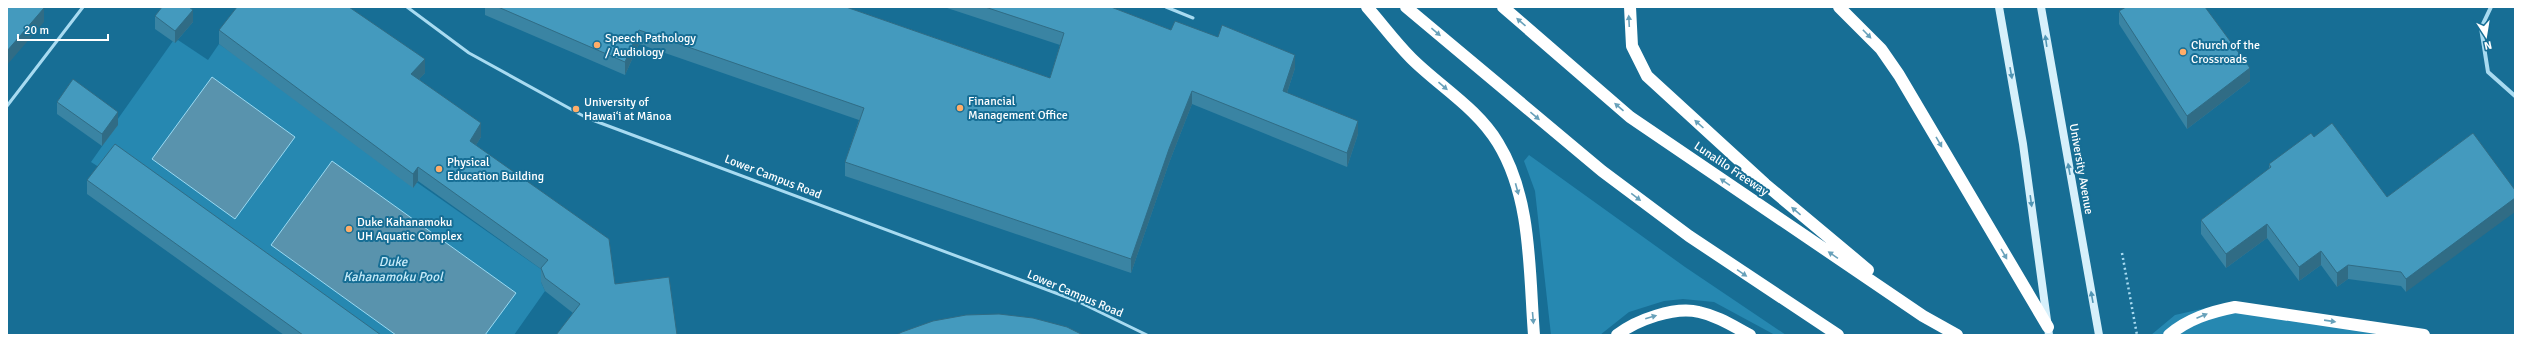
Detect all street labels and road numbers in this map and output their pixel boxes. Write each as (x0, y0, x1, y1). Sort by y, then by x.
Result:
street label: University Avenue (2066, 122, 2096, 216)
street label: Lunalilo Freeway (1691, 139, 1771, 200)
street label: Lower Campus Road (722, 152, 824, 202)
street label: Lower Campus Road (1025, 267, 1125, 321)

